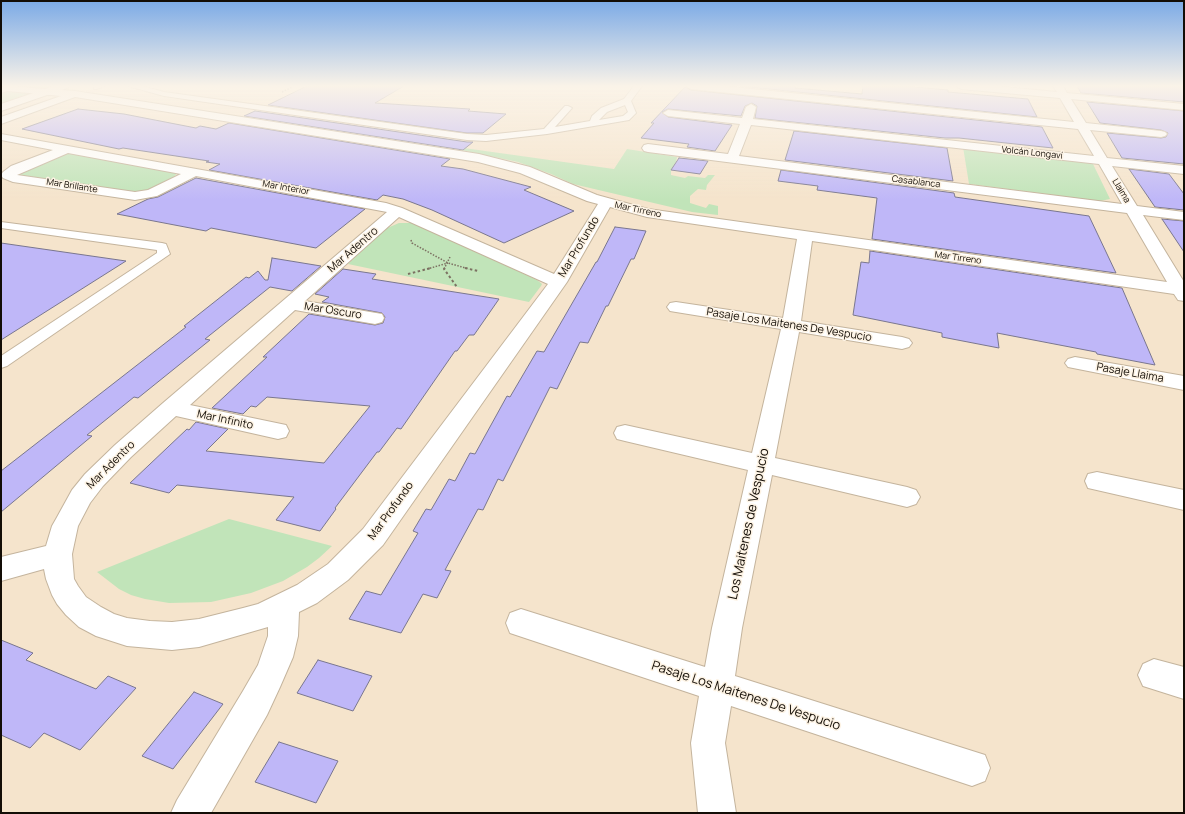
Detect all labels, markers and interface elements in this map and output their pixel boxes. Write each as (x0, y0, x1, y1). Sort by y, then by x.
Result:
street label: Volcán Longaví (1001, 144, 1063, 162)
street label: Casablanca (891, 174, 941, 190)
street label: Mar Brillante (46, 177, 98, 195)
street label: Llaima (1110, 177, 1132, 205)
street label: Mar Interior (262, 179, 310, 197)
street label: Mar Tirreno (614, 200, 662, 220)
street label: Mar Profundo (556, 214, 602, 280)
street label: Mar Adentro (325, 224, 381, 276)
street label: Mar Tirreno (934, 249, 982, 267)
street label: Mar Oscuro (303, 300, 363, 322)
street label: Pasaje Los Maitenes De Vespucio (705, 305, 873, 345)
street label: Pasaje Llaima (1095, 361, 1165, 385)
street label: Mar Infinito (196, 408, 254, 432)
street label: Mar Adentro (84, 438, 138, 492)
street label: Los Maitenes de Vespucio (725, 447, 773, 601)
street label: Mar Profundo (366, 479, 416, 543)
street label: Pasaje Los Maitenes De Vespucio (650, 658, 842, 734)

